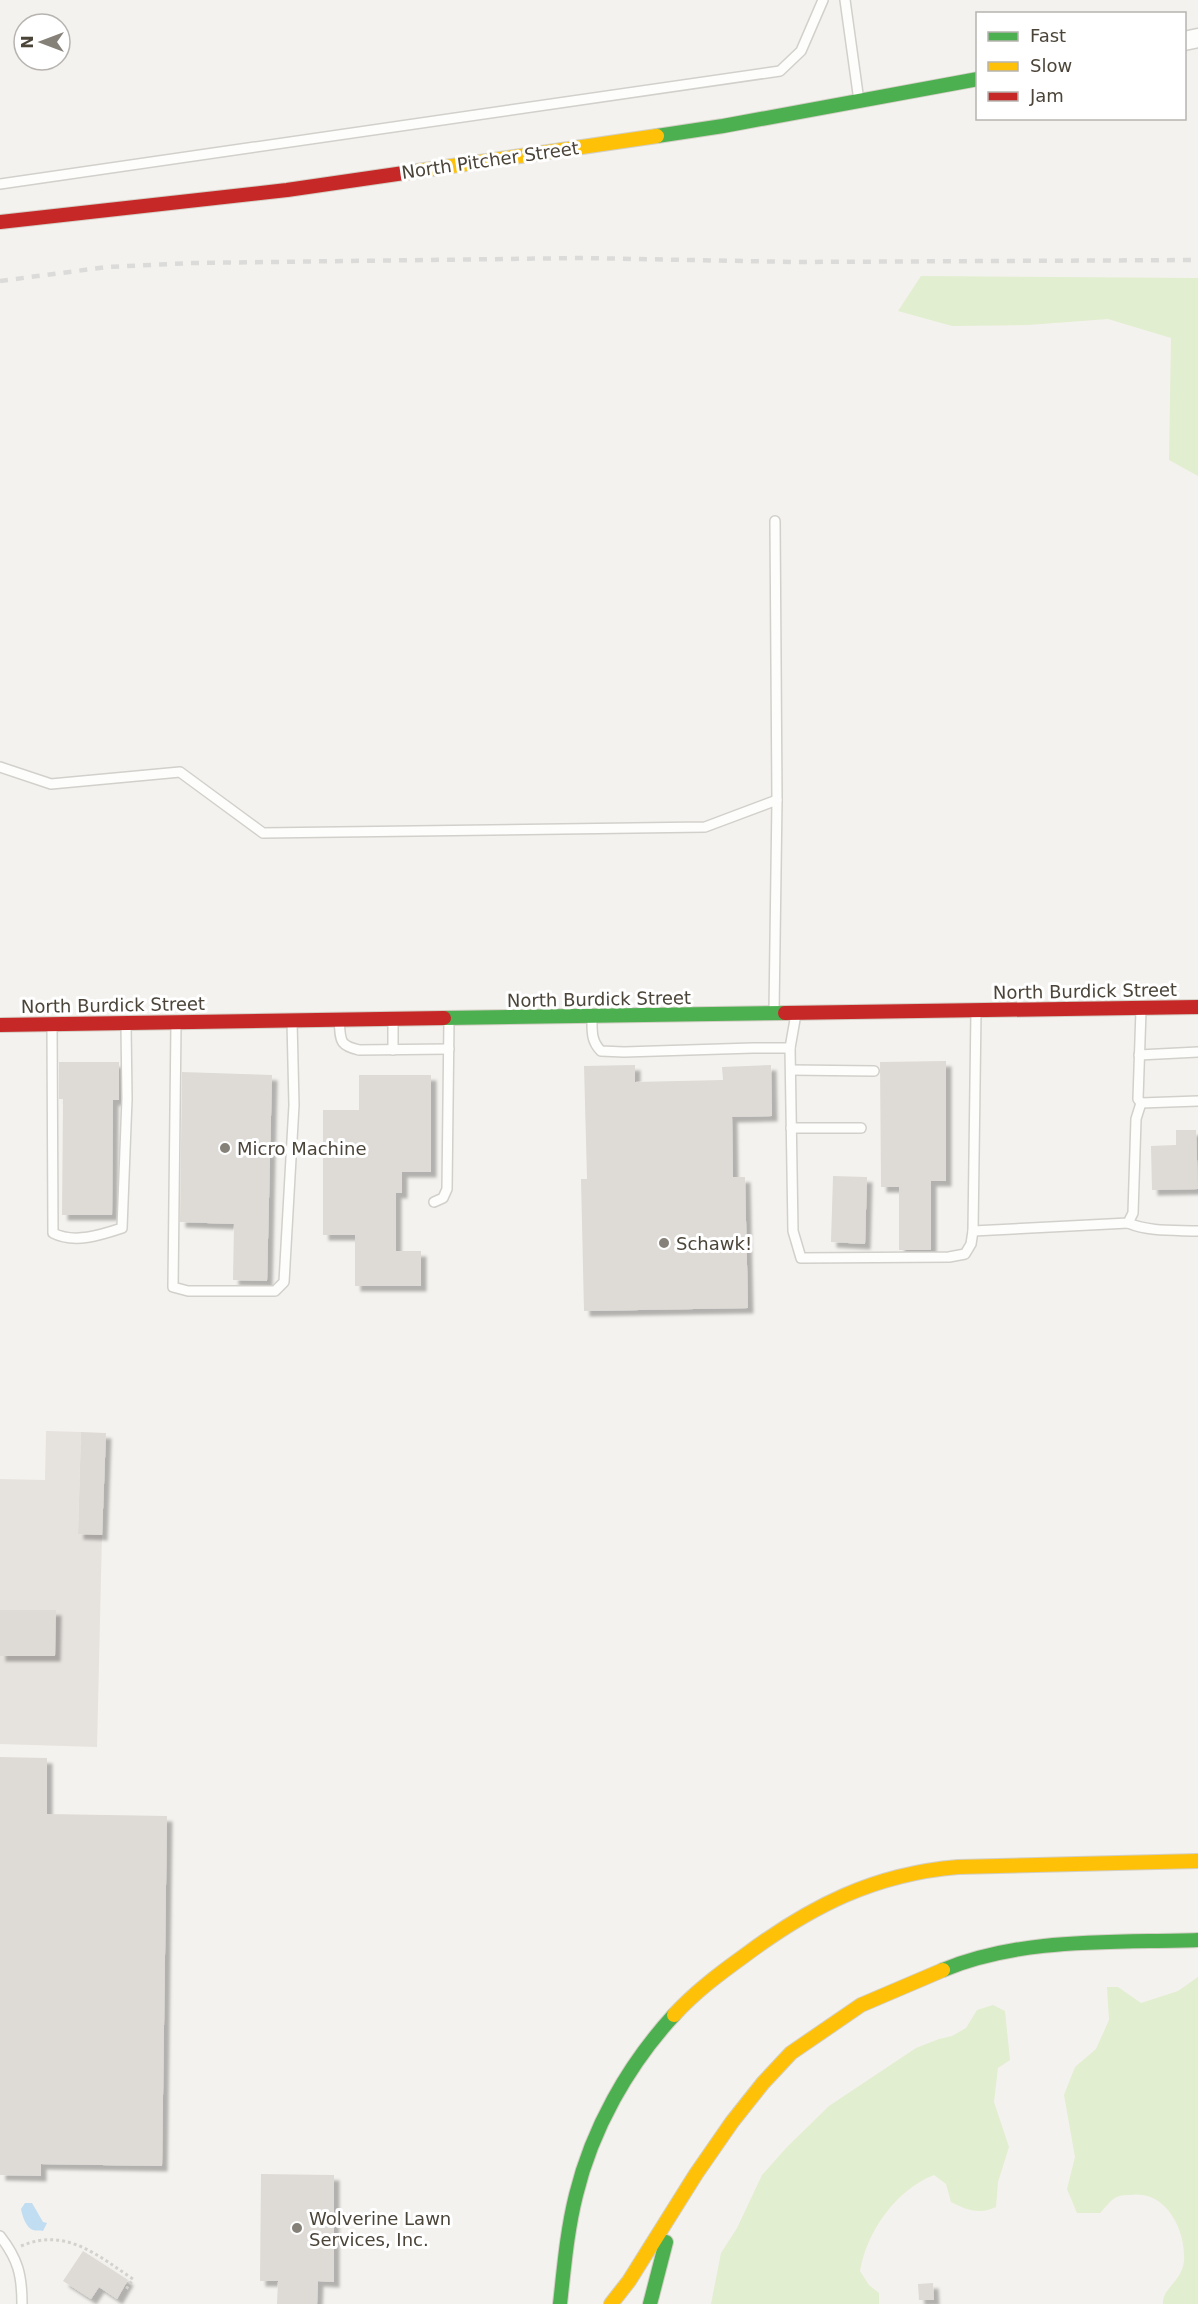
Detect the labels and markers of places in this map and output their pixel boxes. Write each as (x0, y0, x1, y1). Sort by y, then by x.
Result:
place label: Micro Machine (237, 1138, 367, 1159)
marker: Micro Machine (218, 1141, 232, 1155)
place label: Schawk! (676, 1233, 752, 1254)
marker: Schawk! (657, 1236, 671, 1250)
place label: Wolverine Lawn Services, Inc. (309, 2208, 451, 2250)
marker: Wolverine Lawn Services, Inc. (290, 2221, 304, 2235)

